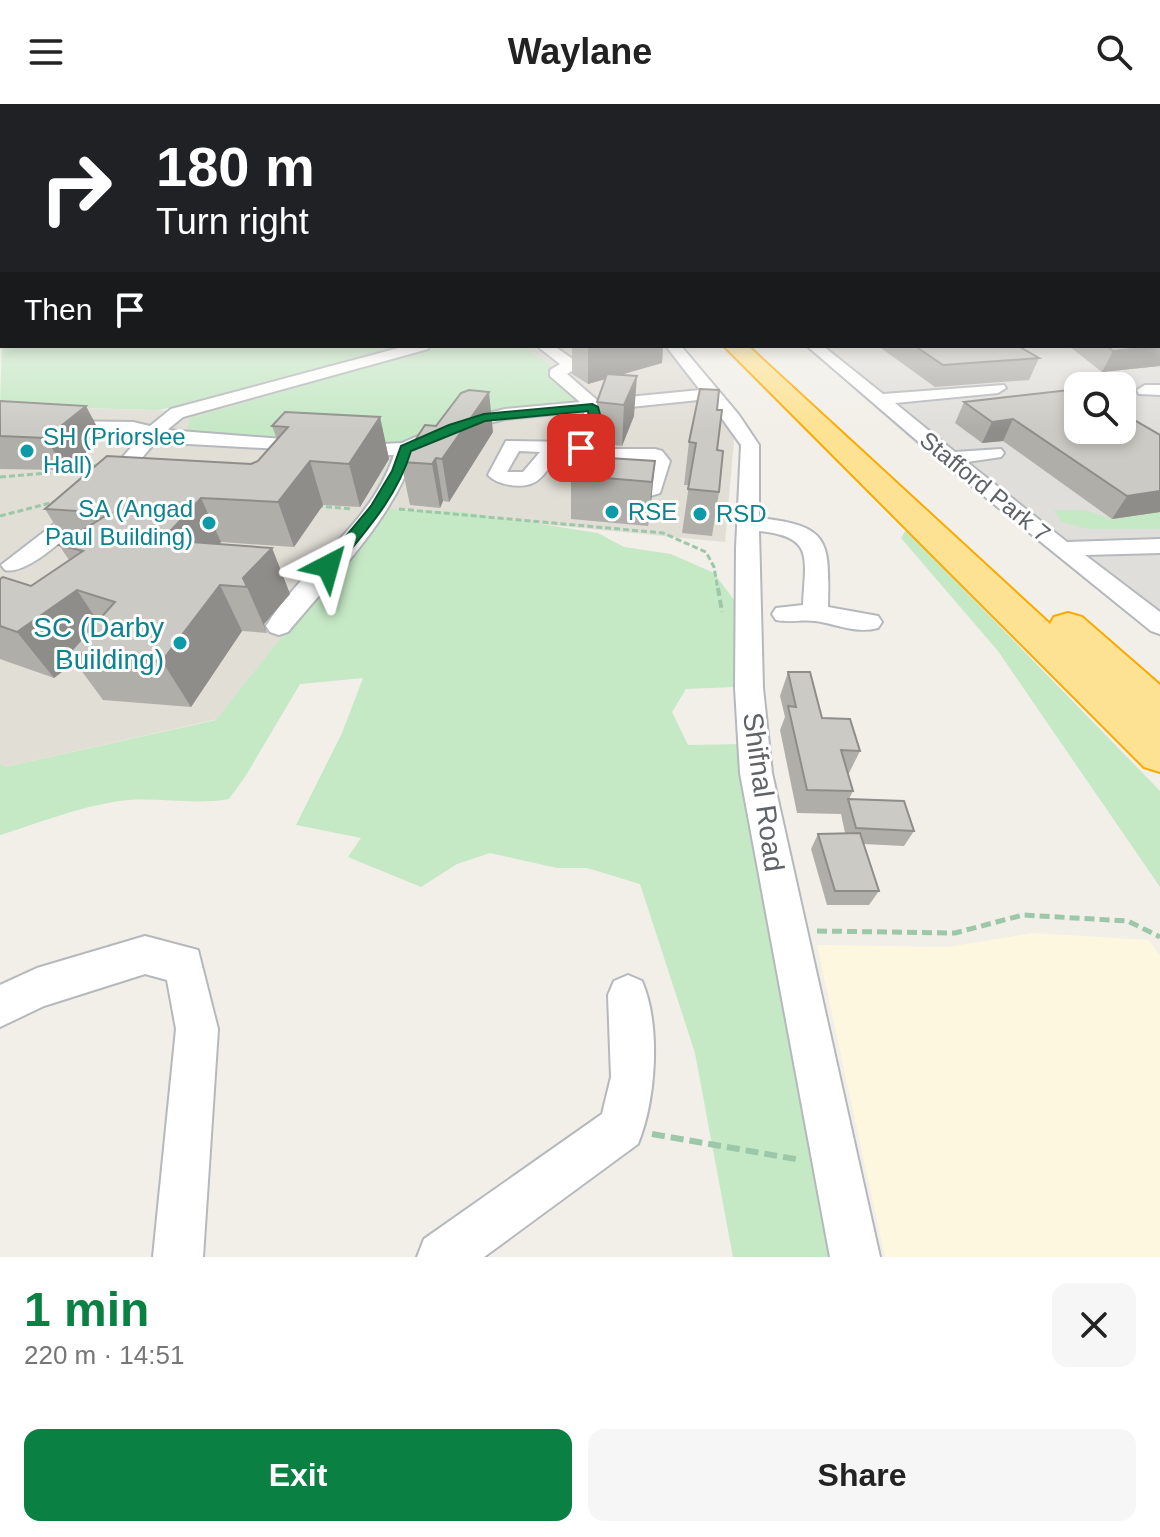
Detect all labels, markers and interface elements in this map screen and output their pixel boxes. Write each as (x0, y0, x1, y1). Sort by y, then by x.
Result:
icon: menu (24, 30, 68, 74)
icon: search (1092, 30, 1136, 74)
text: Waylane (508, 31, 652, 72)
text: 180 m (156, 135, 315, 198)
icon: right (24, 136, 128, 240)
text: Turn right (156, 201, 309, 242)
icon: arrive (108, 288, 152, 332)
text: Then (24, 293, 92, 326)
map controls (1064, 372, 1136, 444)
button: search (1064, 372, 1136, 444)
pin (547, 414, 615, 482)
place label: SH (Priorslee Hall) (43, 423, 186, 478)
icon: arrive (559, 426, 603, 470)
street label: Stafford Park 7 (915, 426, 1056, 547)
marker: SH (Priorslee Hall) (18, 442, 36, 460)
place label: SA (Angad Paul Building) (45, 495, 193, 550)
place label: RSE (628, 498, 677, 525)
place label: RSD (716, 500, 767, 527)
marker: RSE (603, 503, 621, 521)
marker: RSD (691, 505, 709, 523)
marker: SA (Angad Paul Building) (200, 514, 218, 532)
position arrow (286, 524, 370, 608)
place label: SC (Darby Building) (33, 612, 164, 675)
marker: SC (Darby Building) (171, 634, 189, 652)
street label: Shifnal Road (737, 711, 790, 874)
text: 1 min (24, 1283, 149, 1336)
button: close (1052, 1283, 1136, 1367)
text: 220 m · 14:51 (24, 1340, 184, 1370)
button: Exit (24, 1429, 572, 1521)
button: Share (588, 1429, 1136, 1521)

